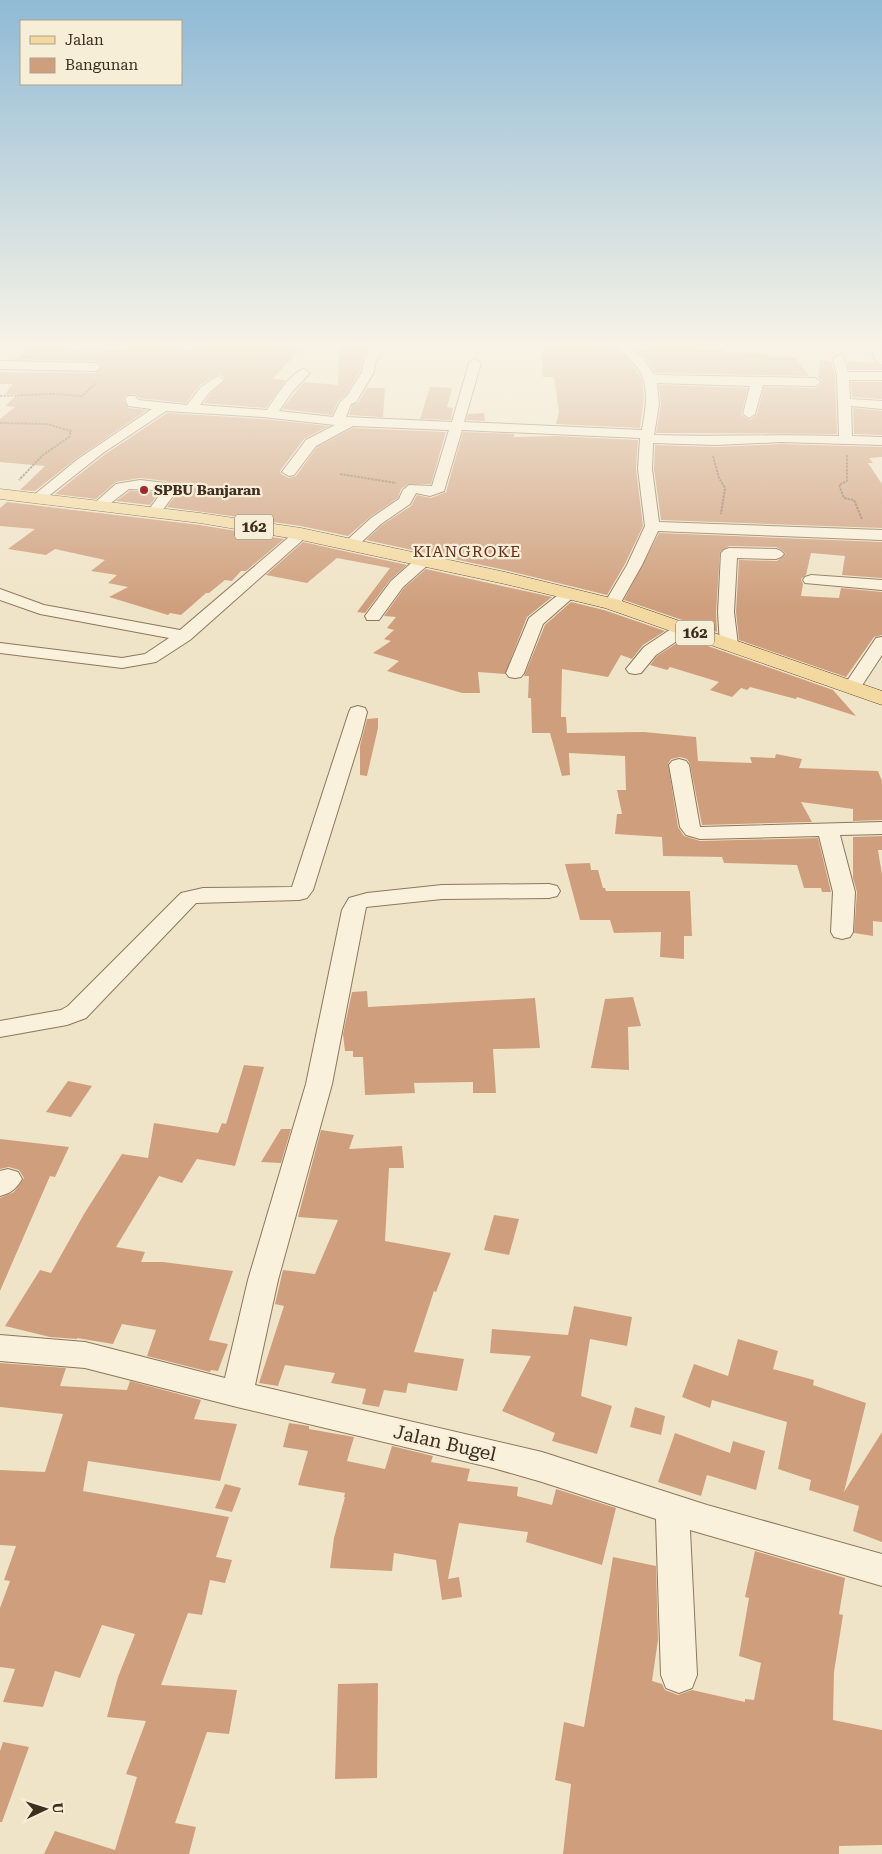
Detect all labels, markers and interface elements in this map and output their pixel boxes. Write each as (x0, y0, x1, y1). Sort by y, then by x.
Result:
legend (20, 20, 182, 85)
text: Jalan (65, 31, 104, 49)
text: Bangunan (65, 56, 138, 74)
place label: SPBU Banjaran (154, 482, 261, 498)
marker: SPBU Banjaran (138, 484, 150, 496)
road number: 162 (235, 514, 273, 540)
district label: KIANGROKE (413, 542, 521, 561)
road number: 162 (676, 620, 714, 646)
street label: Jalan Bugel (391, 1420, 499, 1466)
north arrow (20, 1784, 70, 1834)
text: U (50, 1802, 66, 1814)

